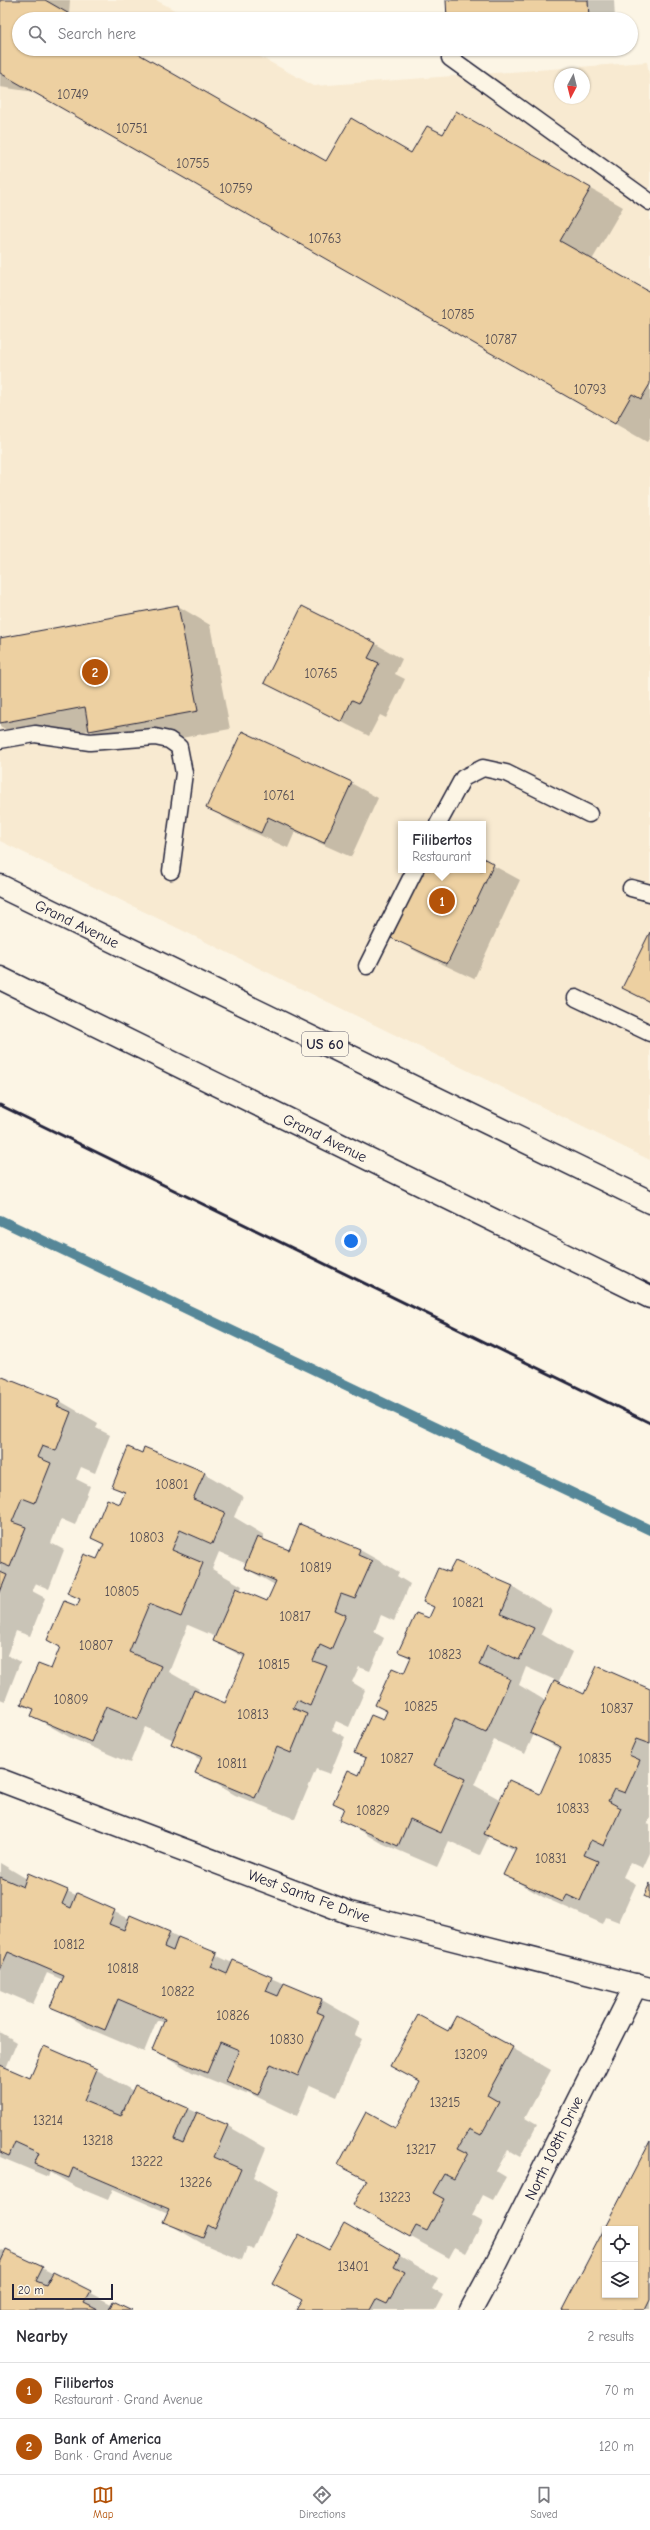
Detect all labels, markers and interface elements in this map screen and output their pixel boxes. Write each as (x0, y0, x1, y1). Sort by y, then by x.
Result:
search box (12, 12, 638, 56)
icon: search (26, 23, 48, 45)
text: Search here (58, 25, 136, 43)
north arrow (554, 68, 590, 104)
house number: 10749 (57, 87, 89, 102)
house number: 10751 (116, 121, 148, 136)
house number: 10755 (176, 156, 210, 171)
house number: 10759 (219, 181, 253, 196)
house number: 10763 (309, 231, 341, 246)
house number: 10785 (442, 307, 474, 322)
house number: 10787 (485, 332, 517, 347)
house number: 10793 (574, 382, 606, 397)
pin: 2 (82, 657, 108, 687)
house number: 10765 (304, 666, 338, 681)
house number: 10761 (263, 788, 295, 803)
popup (398, 821, 486, 873)
text: Filibertos (412, 831, 472, 849)
text: Restaurant (412, 849, 471, 864)
pin: 1 (429, 886, 455, 916)
street label: Grand Avenue (32, 896, 122, 952)
road number: US 60 (302, 1032, 348, 1056)
street label: Grand Avenue (280, 1110, 370, 1166)
your location (341, 1231, 361, 1251)
house number: 10801 (156, 1477, 188, 1492)
house number: 10803 (130, 1530, 164, 1545)
house number: 10819 (300, 1560, 332, 1575)
house number: 10805 (105, 1584, 139, 1599)
house number: 10821 (452, 1595, 484, 1610)
house number: 10817 (279, 1609, 311, 1624)
house number: 10807 (79, 1638, 113, 1653)
house number: 10823 (428, 1647, 462, 1662)
house number: 10815 (258, 1657, 290, 1672)
house number: 10809 (54, 1692, 88, 1707)
house number: 10825 (404, 1699, 438, 1714)
house number: 10837 (601, 1701, 633, 1716)
house number: 10813 (237, 1707, 269, 1722)
house number: 10827 (381, 1751, 413, 1766)
house number: 10835 (578, 1751, 612, 1766)
house number: 10811 (217, 1756, 247, 1771)
house number: 10833 (557, 1801, 589, 1816)
house number: 10829 (356, 1803, 390, 1818)
house number: 10831 (535, 1851, 567, 1866)
street label: West Santa Fe Drive (246, 1866, 373, 1927)
house number: 10812 (53, 1937, 85, 1952)
house number: 10818 (107, 1961, 139, 1976)
house number: 10822 (161, 1984, 195, 1999)
house number: 10826 (216, 2008, 250, 2023)
house number: 10830 (270, 2032, 304, 2047)
house number: 13209 (454, 2047, 488, 2062)
street label: North 108th Drive (521, 2093, 587, 2203)
house number: 13215 (430, 2095, 460, 2110)
house number: 13214 (33, 2113, 63, 2128)
house number: 13218 (83, 2133, 113, 2148)
house number: 13217 (406, 2142, 436, 2157)
house number: 13222 (131, 2154, 163, 2169)
house number: 13226 (180, 2175, 212, 2190)
house number: 13223 (379, 2190, 411, 2205)
map controls (602, 2226, 638, 2298)
button: locate (602, 2226, 638, 2262)
house number: 13401 (337, 2259, 369, 2274)
button: layers (602, 2262, 638, 2298)
scale bar (12, 2282, 113, 2301)
text: 20 m (18, 2284, 43, 2297)
text: Nearby (16, 2327, 67, 2346)
text: 2 results (587, 2329, 634, 2344)
text: Filibertos (54, 2374, 114, 2392)
text: 1 (26, 2383, 32, 2398)
text: 70 m (605, 2383, 634, 2398)
text: Restaurant · Grand Avenue (54, 2392, 203, 2407)
text: Bank of America (54, 2430, 161, 2448)
text: 2 (26, 2439, 32, 2454)
text: 120 m (599, 2439, 634, 2454)
text: Bank · Grand Avenue (54, 2448, 172, 2463)
tab: Map (92, 2484, 114, 2521)
tab: Directions (299, 2484, 346, 2521)
tab: Saved (530, 2484, 558, 2521)

